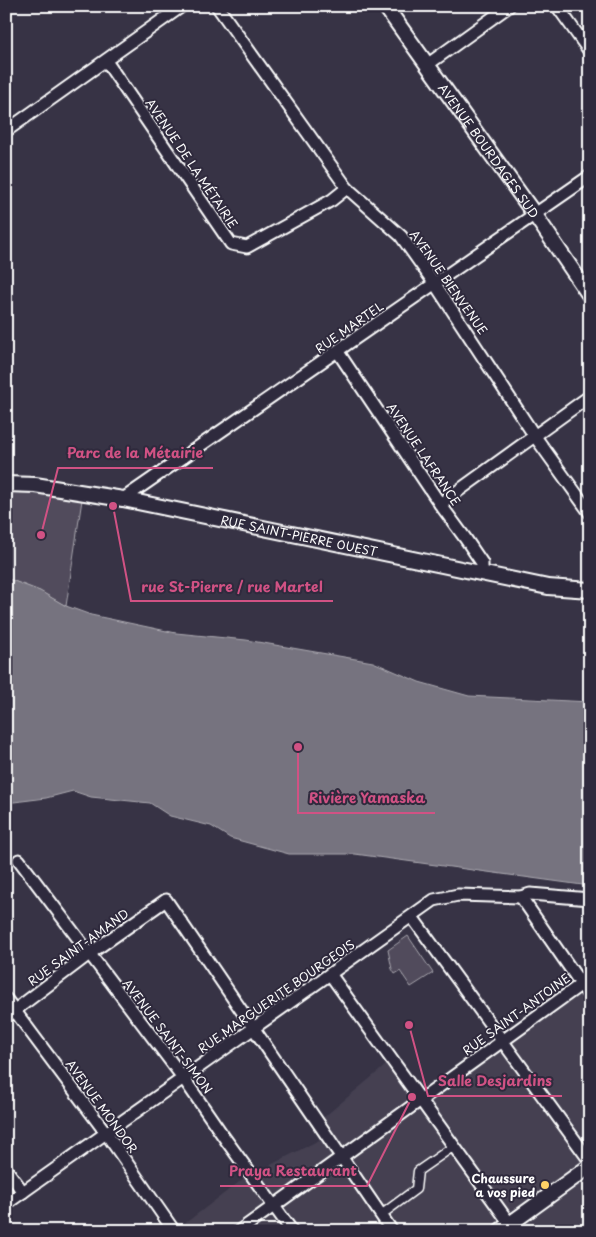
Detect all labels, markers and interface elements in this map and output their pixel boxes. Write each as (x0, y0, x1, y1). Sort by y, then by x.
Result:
street label: AVENUE BOURDAGES SUD (434, 80, 543, 222)
street label: AVENUE DE LA MÉTAIRIE (142, 95, 242, 231)
street label: AVENUE BIENVENUE (406, 226, 492, 338)
street label: RUE MARTEL (311, 297, 387, 357)
street label: AVENUE LAFRANCE (383, 399, 465, 509)
callout: Parc de la Métairie (58, 439, 213, 468)
text: Parc de la Métairie (67, 442, 203, 463)
street label: RUE SAINT-PIERRE OUEST (219, 510, 380, 561)
callout: rue St-Pierre / rue Martel (131, 572, 333, 601)
text: rue St-Pierre / rue Martel (141, 576, 323, 597)
callout: Rivière Yamaska (298, 784, 435, 813)
text: Rivière Yamaska (309, 787, 425, 808)
street label: RUE SAINT-AMAND (24, 904, 132, 990)
street label: RUE MARGUERITE BOURGEOIS (194, 935, 358, 1057)
street label: RUE SAINT-ANTOINE (459, 969, 573, 1059)
street label: AVENUE SAINT-SIMON (119, 975, 217, 1097)
street label: AVENUE MONDOR (62, 1056, 142, 1156)
callout: Salle Desjardins (428, 1067, 562, 1096)
text: Salle Desjardins (438, 1070, 552, 1091)
callout: Praya Restaurant (220, 1157, 367, 1186)
text: Praya Restaurant (229, 1160, 357, 1181)
place label: Chaussure a vos pied (472, 1169, 535, 1201)
marker: Chaussure a vos pied (539, 1179, 551, 1191)

